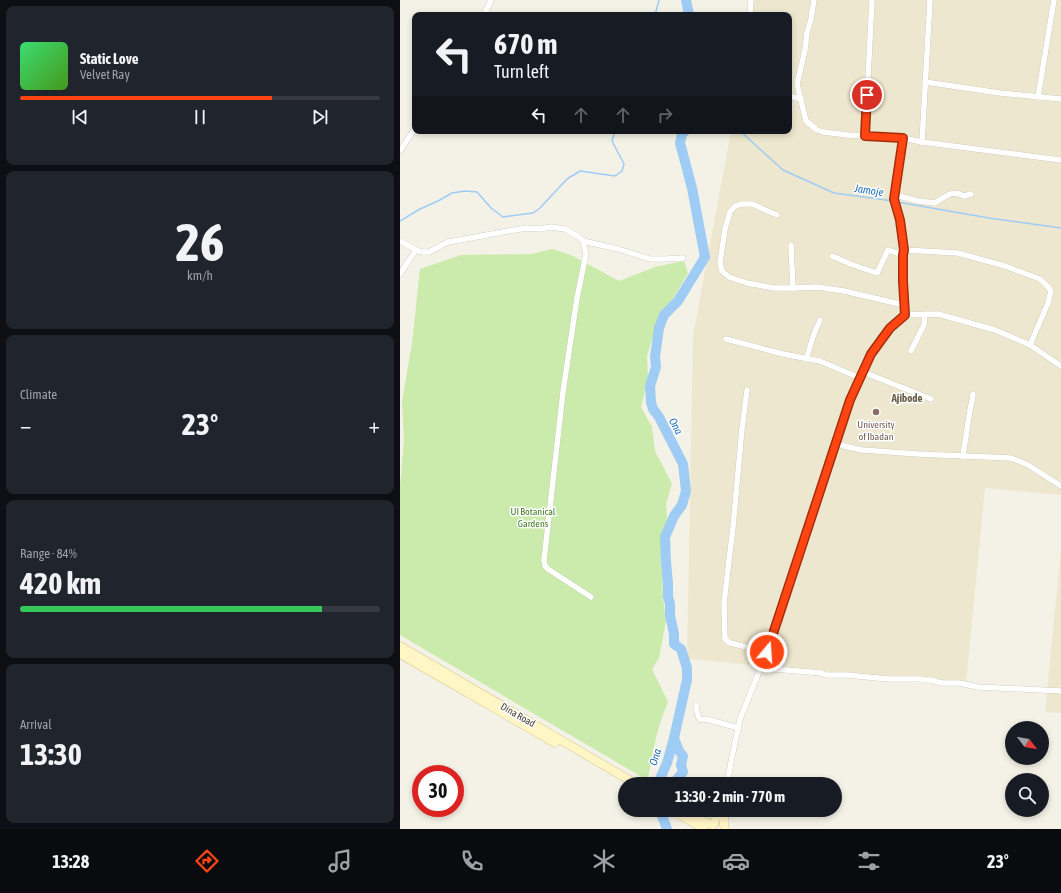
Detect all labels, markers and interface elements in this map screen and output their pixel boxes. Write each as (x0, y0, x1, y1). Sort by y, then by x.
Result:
icon: left (428, 28, 480, 80)
text: 670 m (494, 28, 557, 60)
text: Static Love (80, 50, 139, 67)
text: Turn left (494, 61, 549, 82)
text: Velvet Ray (80, 67, 130, 82)
pin (850, 78, 884, 112)
icon: arrive (856, 84, 878, 106)
icon: left (528, 104, 550, 126)
icon: ahead (570, 104, 592, 126)
icon: ahead (612, 104, 634, 126)
icon: right (654, 104, 676, 126)
icon: previous (69, 106, 91, 128)
icon: pause (189, 106, 211, 128)
icon: next (309, 106, 331, 128)
water label: Jamoje (853, 182, 884, 198)
text: 26 (176, 212, 224, 272)
text: km/h (187, 268, 213, 283)
text: Climate (20, 387, 57, 402)
district label: Ajibode (890, 392, 923, 404)
text: 23° (182, 407, 218, 441)
marker: University of Ibadan (871, 407, 881, 417)
text: − (20, 412, 31, 438)
text: + (369, 412, 380, 438)
water label: Ona (667, 416, 685, 436)
place label: University of Ibadan (857, 419, 895, 442)
park label: UI Botanical Gardens (511, 506, 556, 529)
text: Range · 84% (20, 546, 77, 561)
text: 420 km (20, 566, 101, 600)
position arrow (746, 631, 788, 673)
street label: Dina Road (499, 701, 537, 729)
text: Arrival (20, 717, 52, 732)
north arrow (1005, 721, 1049, 765)
map controls (1005, 721, 1049, 817)
text: 13:30 (20, 737, 82, 771)
water label: Ona (647, 747, 663, 767)
speed limit sign: 30 (412, 765, 464, 817)
button: search (1005, 773, 1049, 817)
text: 13:30 · 2 min · 770 m (675, 788, 785, 805)
icon: directions (193, 847, 221, 875)
icon: music (326, 847, 354, 875)
icon: phone (458, 847, 486, 875)
icon: climate (590, 847, 618, 875)
icon: car (722, 847, 750, 875)
icon: filters (855, 847, 883, 875)
text: 13:28 (52, 851, 89, 872)
text: 23° (987, 851, 1009, 872)

